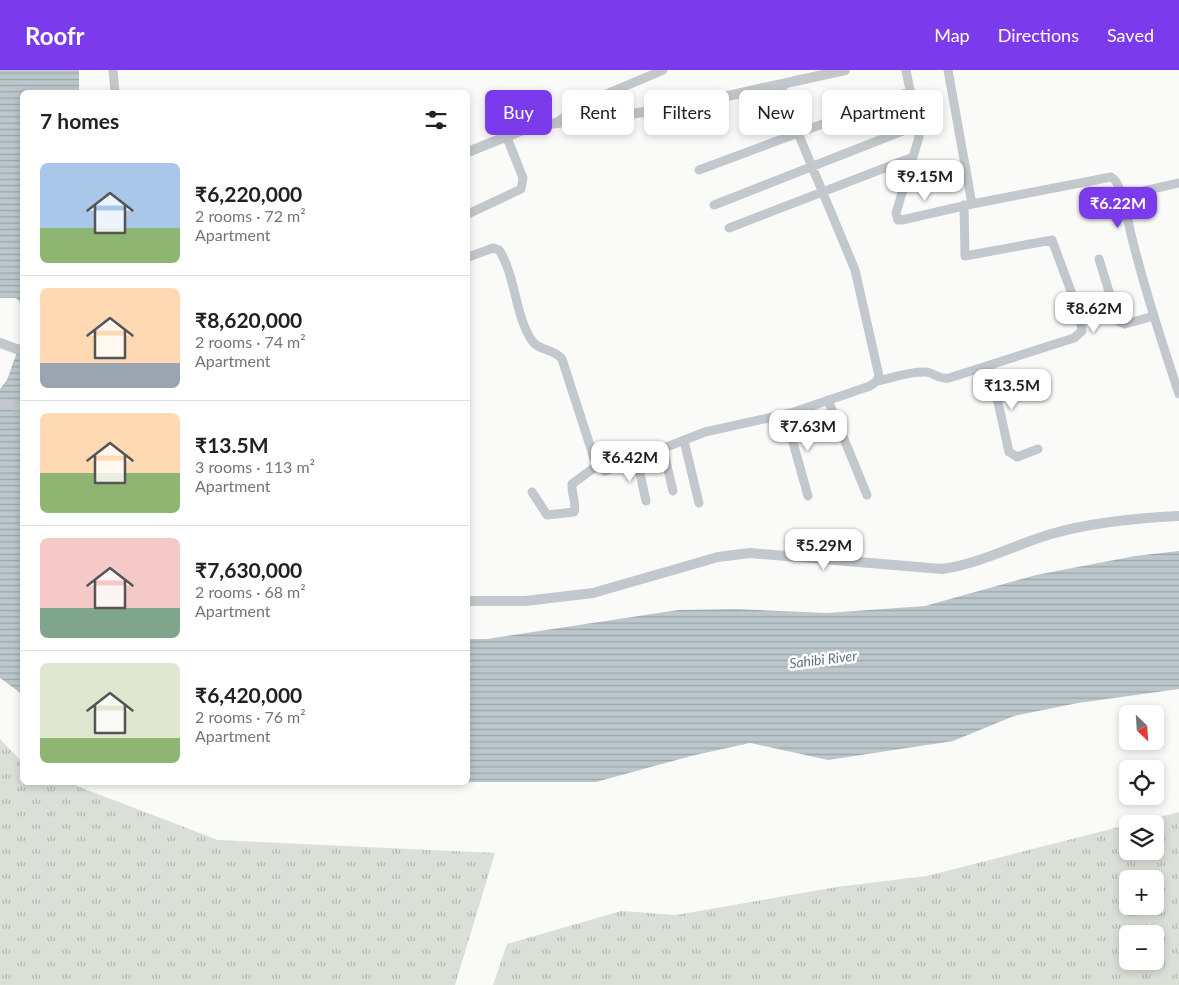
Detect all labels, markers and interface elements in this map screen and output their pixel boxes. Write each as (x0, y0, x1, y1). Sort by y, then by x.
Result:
text: Roofr (25, 21, 84, 50)
text: Map (934, 24, 970, 46)
text: Directions (998, 24, 1079, 46)
text: Saved (1107, 24, 1154, 46)
chip: Buy (485, 90, 552, 135)
chip: Rent (562, 90, 634, 135)
chip: Filters (644, 90, 729, 135)
chip: New (739, 90, 812, 135)
chip: Apartment (822, 90, 943, 135)
icon: filters (422, 106, 450, 134)
text: 7 homes (40, 108, 119, 133)
pin: ₹9.15M (884, 160, 966, 202)
text: ₹9.15M (897, 166, 953, 185)
text: ₹6,220,000 (195, 181, 302, 206)
icon: home (80, 183, 140, 243)
pin: ₹6.22M (1077, 186, 1159, 229)
text: ₹6.22M (1090, 193, 1146, 212)
text: 2 rooms · 72 m² (195, 206, 306, 225)
text: Apartment (195, 225, 270, 244)
pin: ₹8.62M (1053, 292, 1135, 334)
text: ₹8.62M (1066, 298, 1122, 317)
text: ₹8,620,000 (195, 307, 302, 332)
icon: home (80, 308, 140, 368)
text: 2 rooms · 74 m² (195, 332, 306, 351)
text: Apartment (195, 351, 270, 370)
pin: ₹13.5M (971, 368, 1053, 411)
text: ₹13.5M (984, 375, 1040, 394)
pin: ₹7.63M (767, 410, 849, 452)
text: ₹7.63M (780, 416, 836, 435)
text: ₹13.5M (195, 432, 269, 457)
icon: home (80, 433, 140, 493)
pin: ₹6.42M (589, 440, 671, 483)
text: ₹6.42M (602, 447, 658, 466)
text: 3 rooms · 113 m² (195, 457, 315, 476)
text: Apartment (195, 476, 270, 495)
pin: ₹5.29M (783, 528, 865, 571)
text: ₹5.29M (796, 535, 852, 554)
text: ₹7,630,000 (195, 557, 302, 582)
icon: home (80, 558, 140, 618)
text: 2 rooms · 68 m² (195, 582, 306, 601)
text: Apartment (195, 601, 270, 620)
water label: Sahibi River (788, 646, 858, 672)
text: ₹6,420,000 (195, 682, 302, 707)
icon: home (80, 683, 140, 743)
north arrow (1119, 705, 1164, 750)
map controls (1119, 705, 1164, 970)
text: 2 rooms · 76 m² (195, 707, 306, 726)
text: Apartment (195, 726, 270, 745)
button: locate (1119, 760, 1164, 805)
button: layers (1119, 815, 1164, 860)
button: + (1119, 870, 1164, 915)
button: − (1119, 925, 1164, 970)

